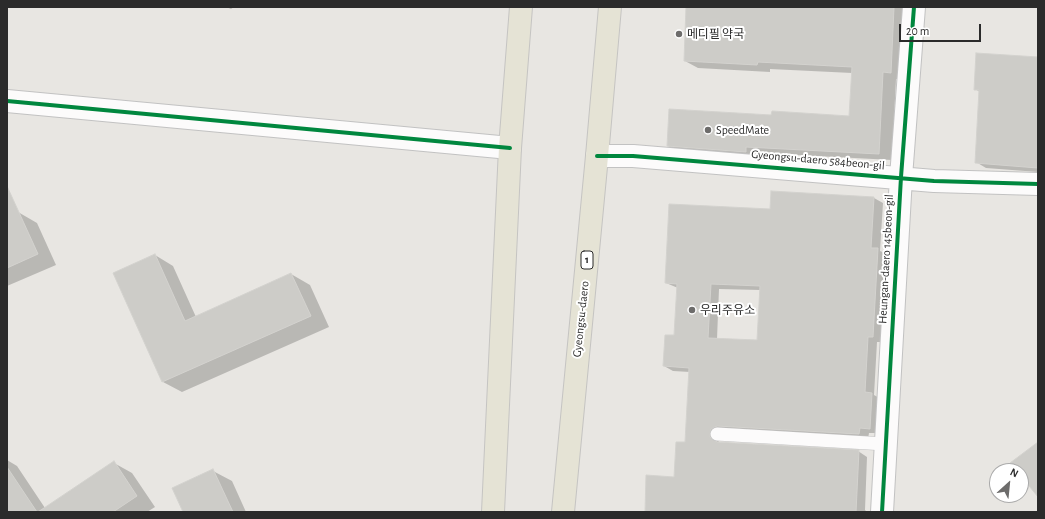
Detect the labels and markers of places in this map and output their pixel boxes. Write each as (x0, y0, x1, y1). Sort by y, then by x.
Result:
place label: 메디필 약국 (687, 27, 744, 41)
marker: 메디필 약국 (674, 29, 684, 39)
place label: SpeedMate (716, 123, 769, 137)
marker: SpeedMate (703, 125, 713, 135)
place label: 우리주유소 (700, 303, 755, 317)
marker: 우리주유소 (687, 305, 697, 315)

